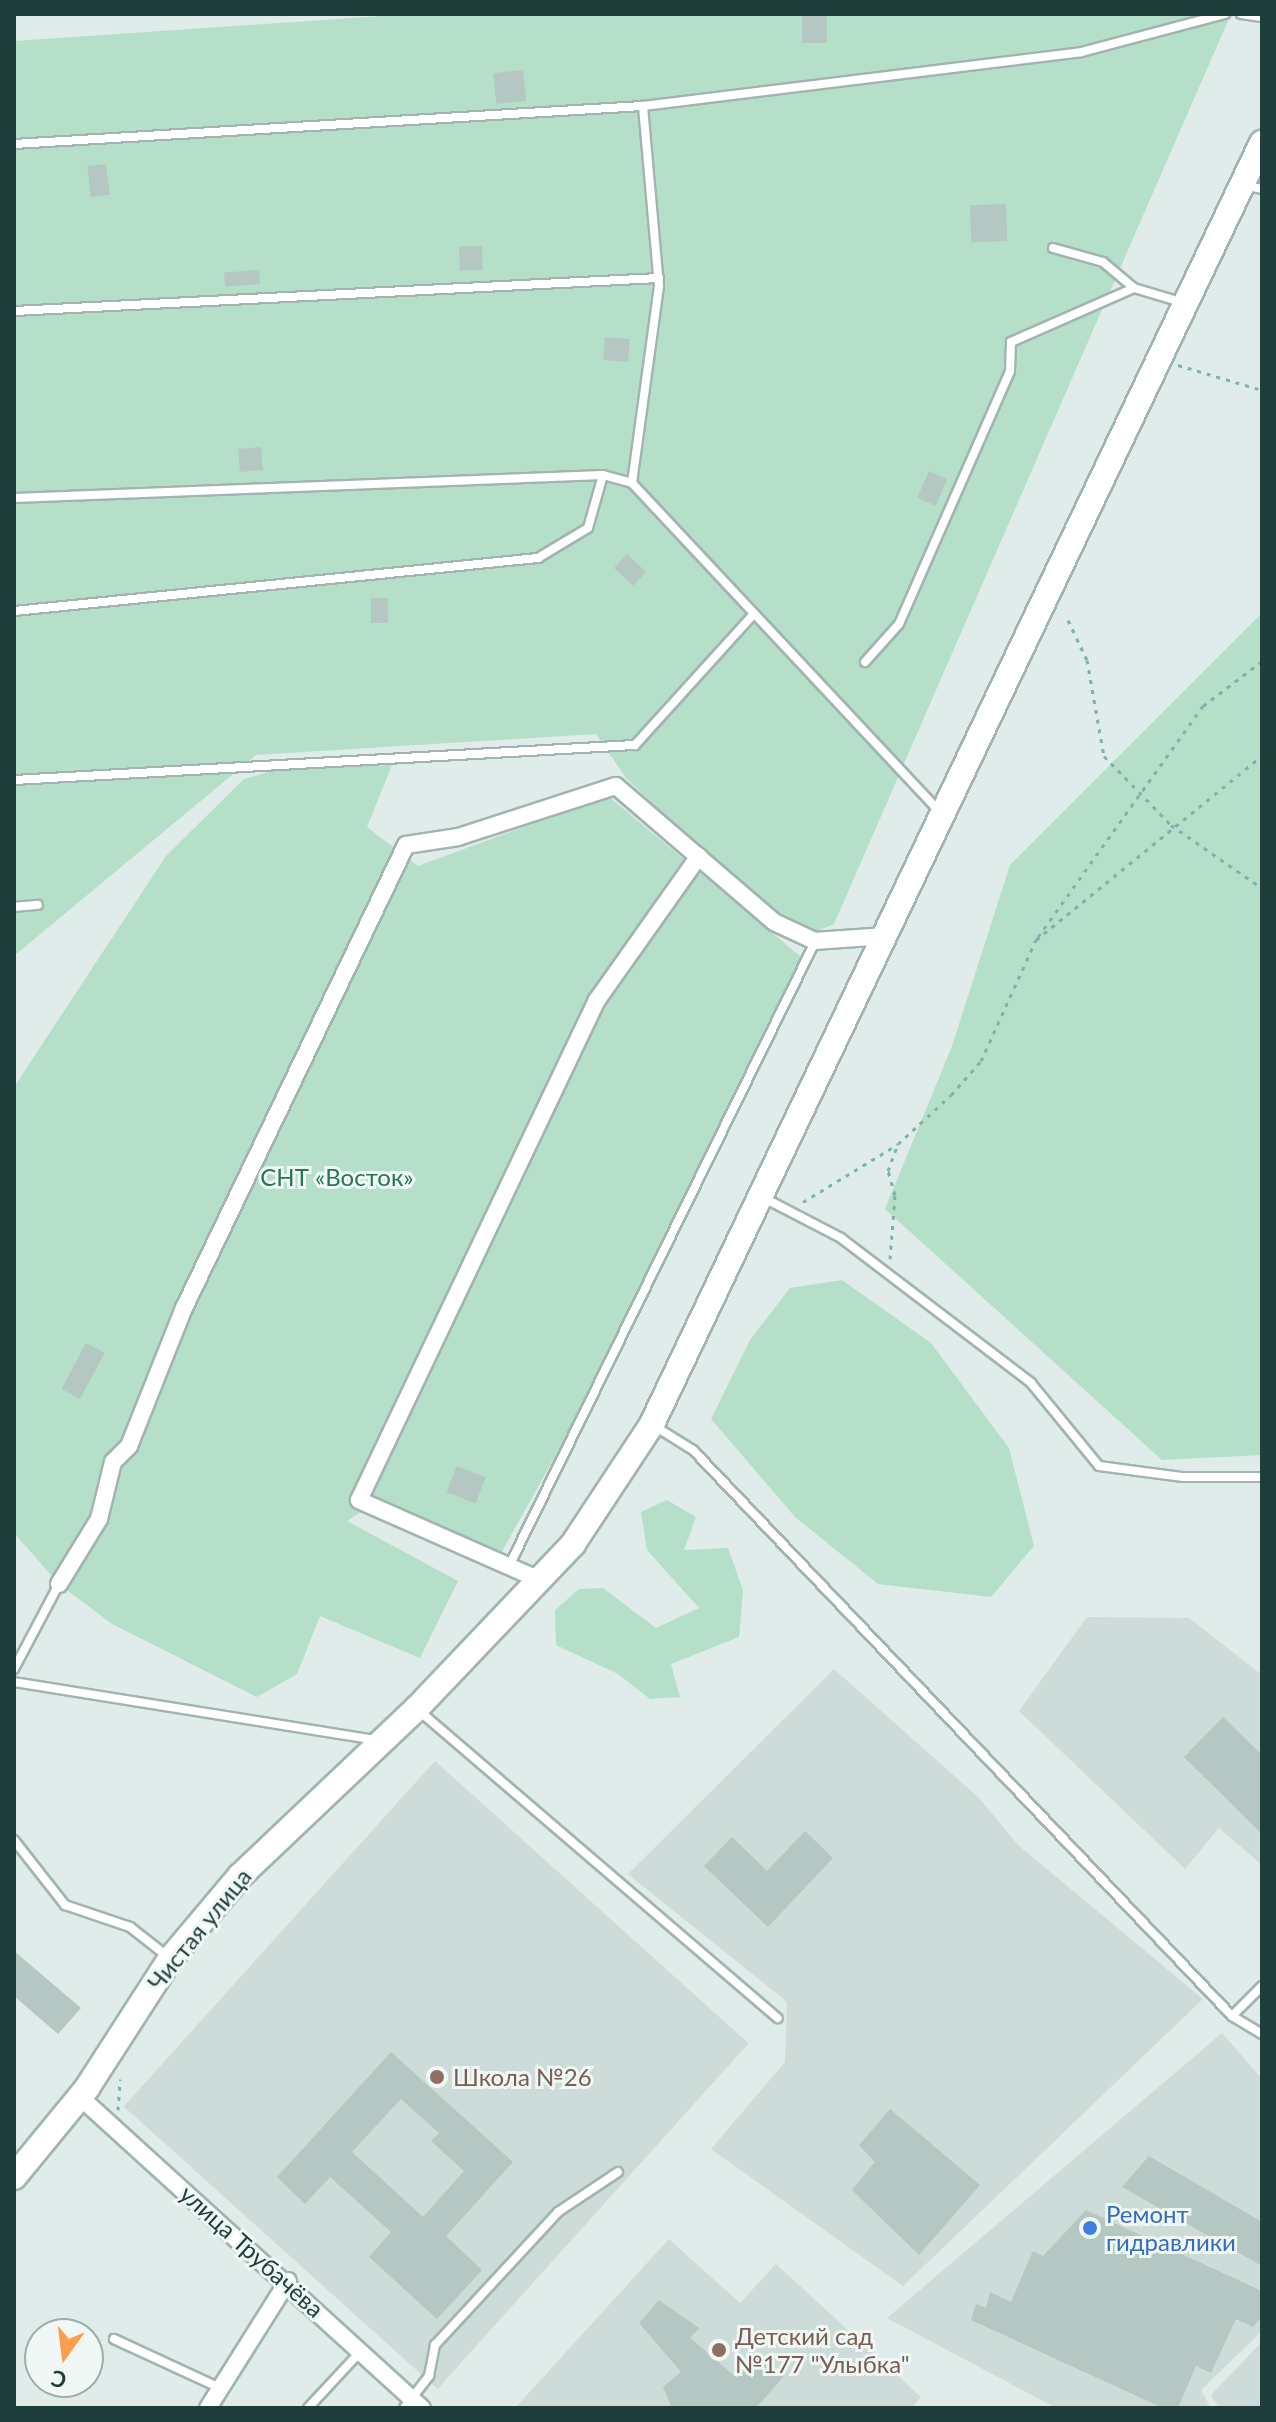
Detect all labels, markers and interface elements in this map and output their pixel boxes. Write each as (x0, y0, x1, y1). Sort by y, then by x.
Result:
park label: СНТ «Восток» (260, 1163, 414, 1191)
street label: Чистая улица (141, 1862, 257, 1996)
place label: Школа №26 (453, 2063, 592, 2091)
marker: Школа №26 (428, 2068, 446, 2086)
street label: улица Трубачёва (174, 2179, 330, 2323)
place label: Ремонт гидравлики (1106, 2200, 1236, 2256)
marker: Ремонт гидравлики (1081, 2219, 1099, 2237)
north arrow (24, 2318, 104, 2398)
place label: Детский сад №177 "Улыбка" (735, 2322, 910, 2378)
marker: Детский сад №177 "Улыбка" (710, 2341, 728, 2359)
text: С (48, 2365, 69, 2395)

